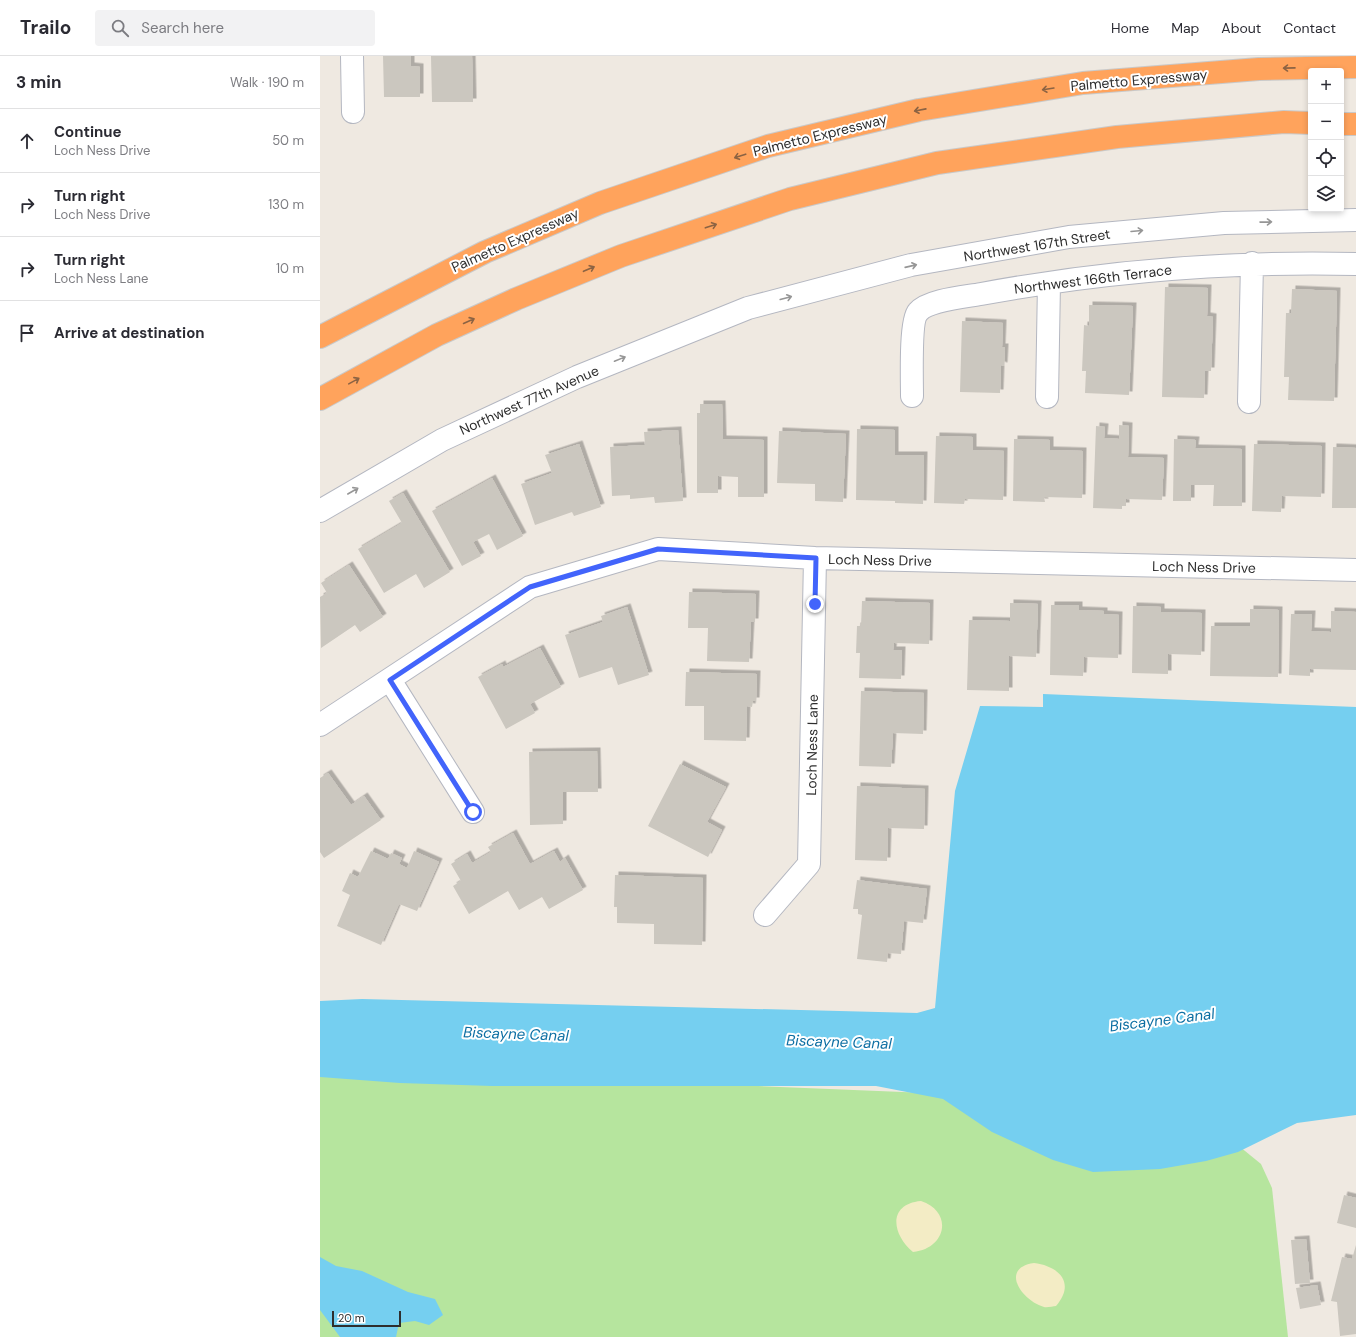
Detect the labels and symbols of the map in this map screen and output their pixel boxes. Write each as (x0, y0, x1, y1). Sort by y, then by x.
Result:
one-way arrow (1283, 64, 1296, 72)
street label: Palmetto Expressway (1070, 65, 1208, 95)
one-way arrow (1042, 85, 1055, 93)
one-way arrow (914, 107, 927, 115)
street label: Palmetto Expressway (751, 110, 889, 160)
one-way arrow (733, 153, 746, 160)
street label: Palmetto Expressway (449, 204, 582, 276)
one-way arrow (1259, 218, 1272, 226)
one-way arrow (705, 221, 717, 229)
street label: Northwest 167th Street (962, 225, 1112, 265)
one-way arrow (1130, 227, 1143, 234)
street label: Northwest 166th Terrace (1013, 260, 1173, 298)
one-way arrow (905, 261, 918, 269)
one-way arrow (582, 265, 594, 272)
one-way arrow (779, 294, 792, 302)
one-way arrow (463, 316, 475, 324)
one-way arrow (614, 355, 626, 363)
street label: Northwest 77th Avenue (456, 361, 602, 439)
one-way arrow (348, 376, 360, 384)
one-way arrow (347, 486, 359, 494)
street label: Loch Ness Drive (828, 550, 932, 570)
street label: Loch Ness Drive (1152, 557, 1256, 577)
route end (806, 595, 824, 613)
street label: Loch Ness Lane (802, 694, 822, 796)
route start (464, 803, 482, 821)
water label: Biscayne Canal (1108, 1004, 1216, 1036)
water label: Biscayne Canal (463, 1022, 570, 1046)
water label: Biscayne Canal (786, 1030, 893, 1054)
scale bar (332, 1309, 401, 1328)

